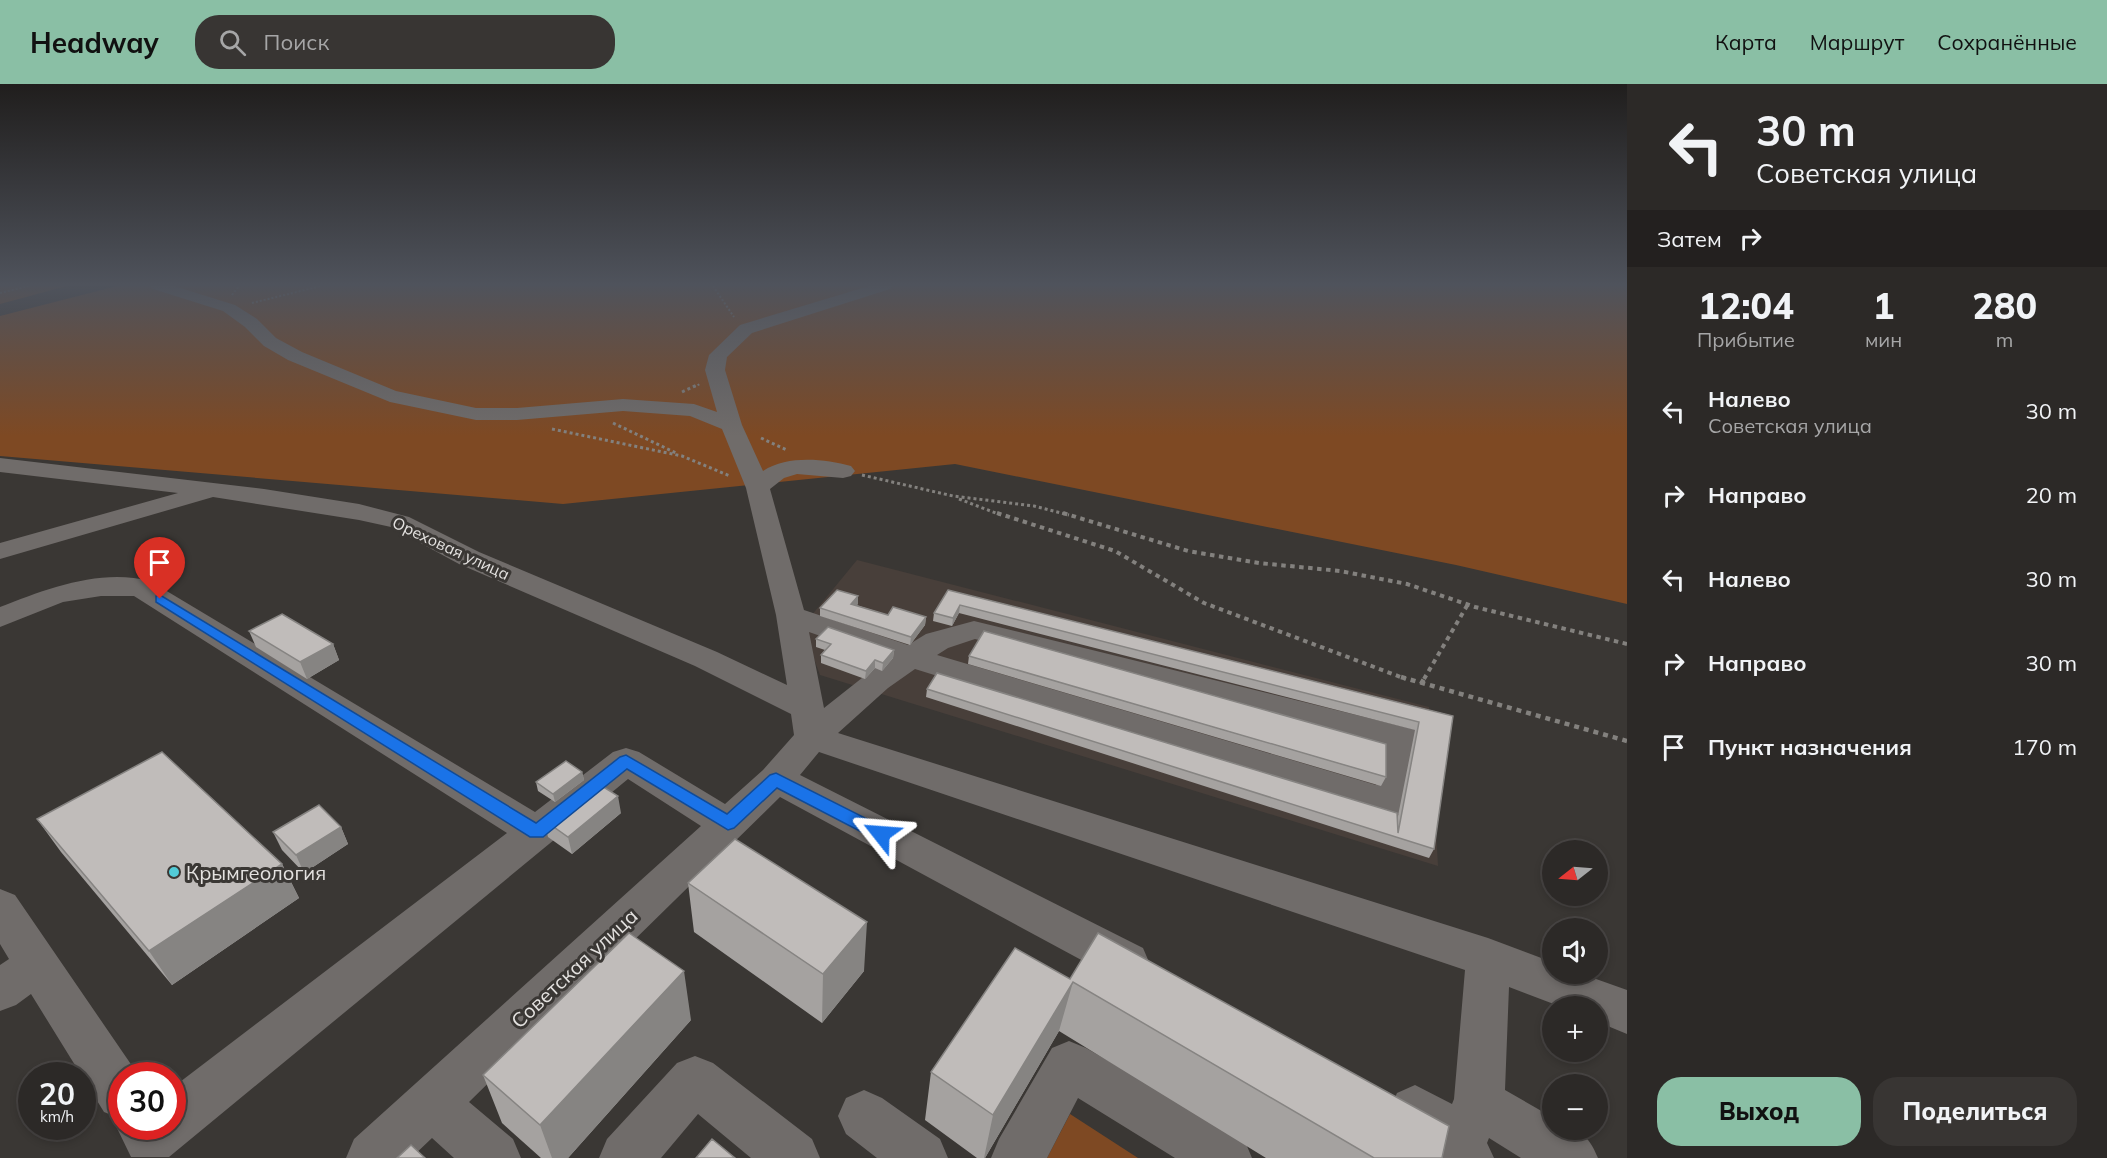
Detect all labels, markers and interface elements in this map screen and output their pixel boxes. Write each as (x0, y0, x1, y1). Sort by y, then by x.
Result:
search box (195, 15, 615, 69)
text: Headway (30, 25, 159, 60)
icon: search (216, 26, 249, 59)
text: Поиск (264, 28, 329, 56)
text: Карта (1715, 29, 1777, 55)
text: Маршрут (1810, 29, 1904, 55)
text: Сохранённые (1937, 29, 2077, 55)
text: 30 m (1756, 104, 1856, 157)
icon: left (1657, 108, 1735, 186)
text: Советская улица (1756, 156, 1977, 190)
icon: right (1734, 222, 1767, 255)
text: Затем (1657, 225, 1722, 253)
text: 12:04 (1698, 283, 1794, 328)
text: 1 (1873, 283, 1894, 328)
text: 280 (1972, 283, 2037, 328)
text: Прибытие (1697, 327, 1795, 352)
text: мин (1865, 327, 1902, 352)
text: m (1996, 327, 2013, 352)
text: Налево (1708, 385, 1791, 413)
icon: left (1657, 395, 1690, 428)
text: 30 m (2026, 397, 2077, 425)
text: Советская улица (1708, 413, 1872, 438)
icon: right (1657, 479, 1690, 512)
text: Направо (1708, 481, 1806, 509)
text: 20 m (2026, 481, 2077, 509)
street label: Ореховая улица (389, 512, 513, 584)
pin (134, 537, 185, 599)
icon: arrive (143, 546, 176, 579)
icon: left (1657, 563, 1690, 596)
text: Налево (1708, 565, 1791, 593)
text: 30 m (2026, 565, 2077, 593)
icon: right (1657, 647, 1690, 680)
text: Направо (1708, 649, 1806, 677)
text: 30 m (2026, 649, 2077, 677)
icon: arrive (1657, 731, 1690, 764)
text: Пункт назначения (1708, 733, 1912, 761)
text: 170 m (2012, 733, 2077, 761)
position arrow (849, 802, 913, 866)
north arrow (1542, 840, 1608, 906)
map controls (1542, 840, 1608, 1140)
place label: Крымгеология (186, 860, 326, 885)
marker: Крымгеология (167, 865, 181, 879)
street label: Советская улица (506, 903, 642, 1033)
button: sound (1542, 918, 1608, 984)
button: + (1542, 996, 1608, 1062)
speed limit sign: 30 (108, 1062, 186, 1140)
button: − (1542, 1074, 1608, 1140)
text: 20 (39, 1075, 75, 1113)
button: Выход (1657, 1077, 1861, 1146)
button: Поделиться (1873, 1077, 2077, 1146)
text: km/h (40, 1107, 74, 1126)

